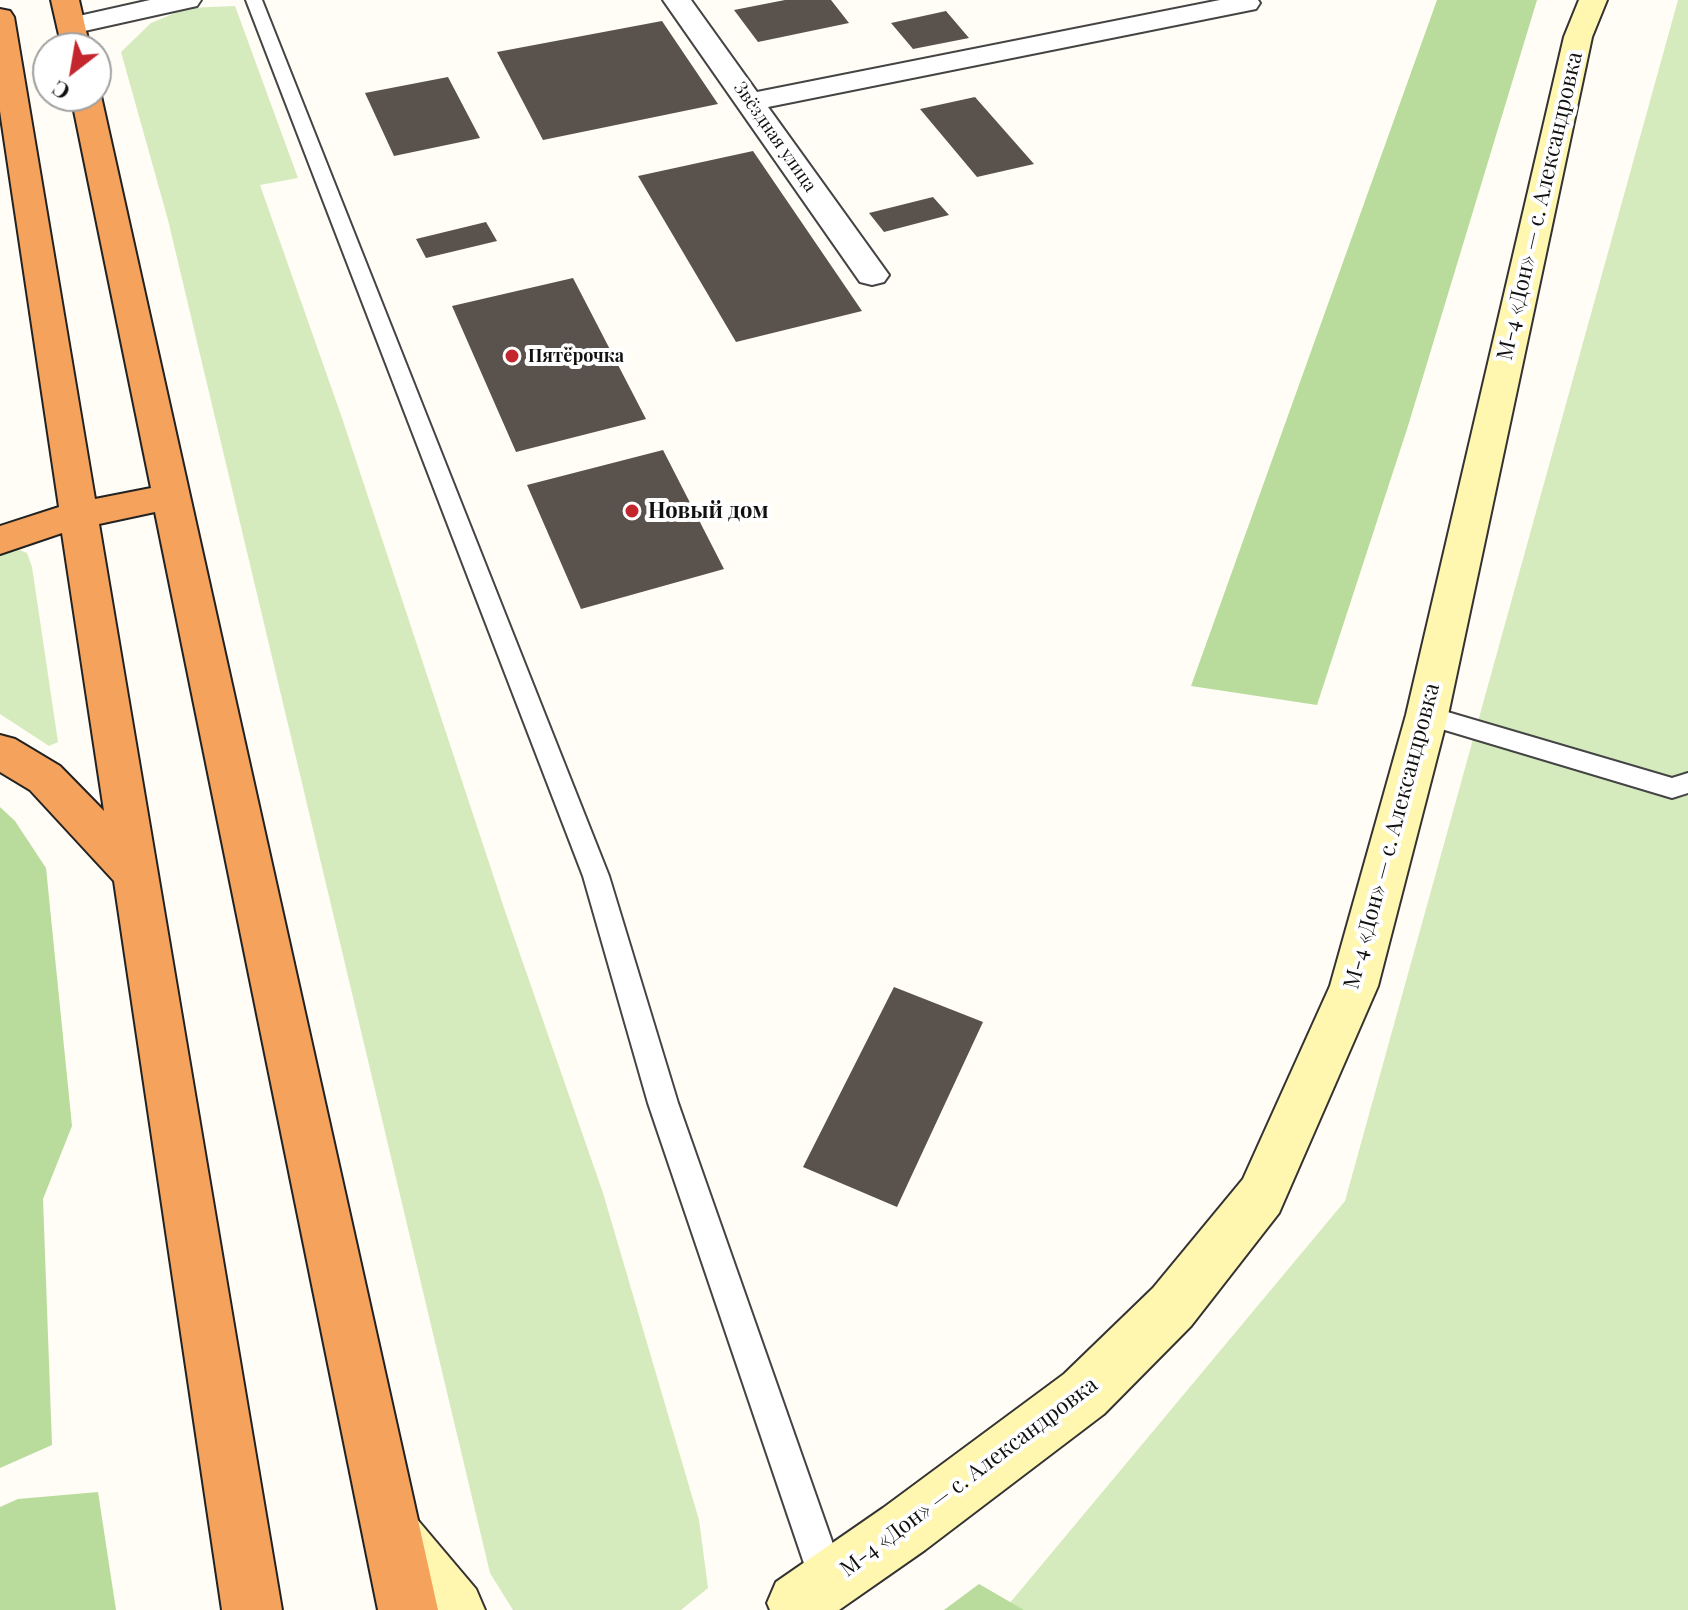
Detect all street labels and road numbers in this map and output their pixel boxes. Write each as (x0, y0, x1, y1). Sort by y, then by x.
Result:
street label: М-4 «Дон» — с. Александровка (1492, 49, 1588, 363)
street label: Звёздная улица (729, 78, 821, 196)
street label: М-4 «Дон» — с. Александровка (1338, 680, 1446, 992)
street label: М-4 «Дон» — с. Александровка (835, 1372, 1103, 1582)

